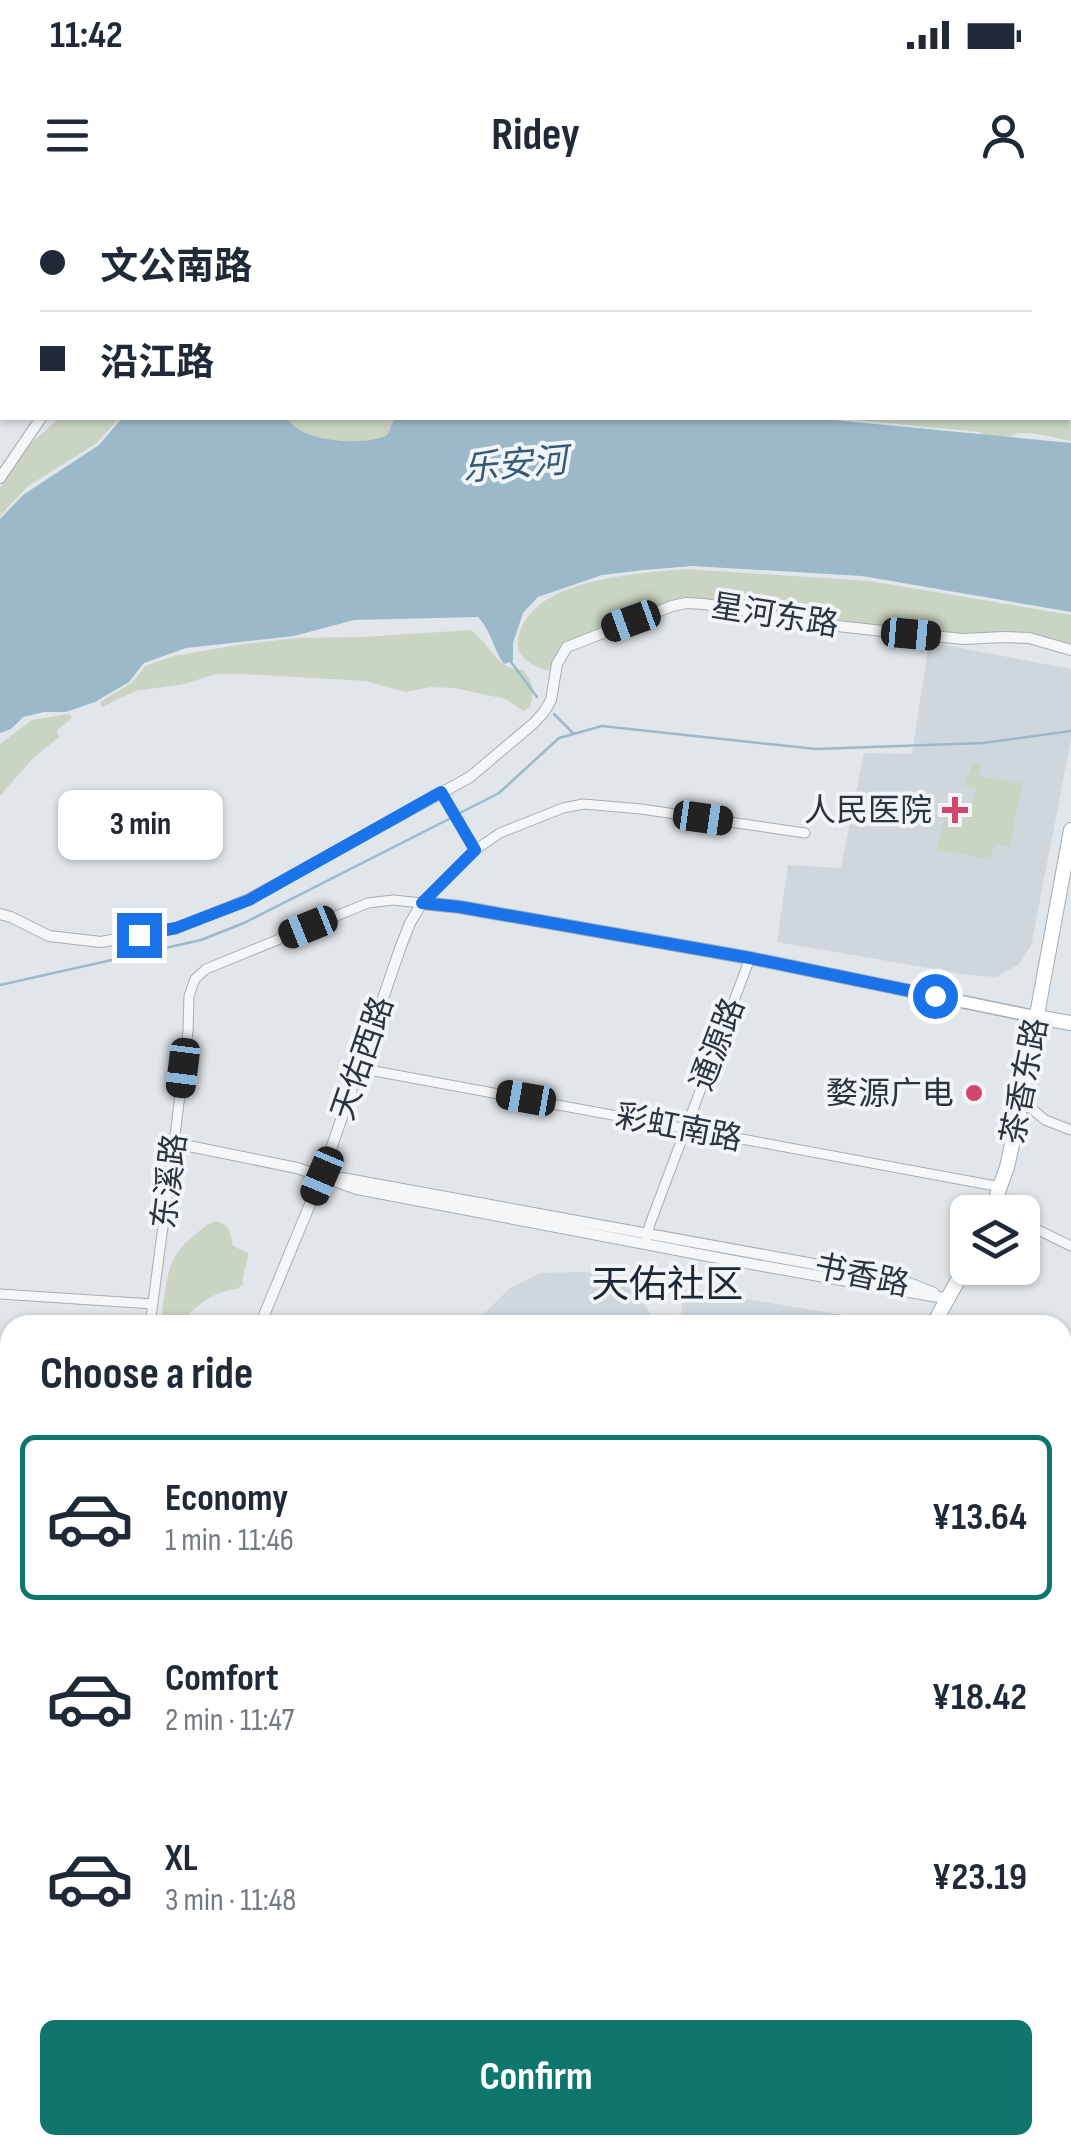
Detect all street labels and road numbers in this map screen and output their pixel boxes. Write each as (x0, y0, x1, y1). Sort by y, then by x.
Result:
street label: 星河东路 (708, 587, 841, 646)
street label: 天佑西路 (324, 992, 403, 1125)
street label: 通源路 (683, 993, 754, 1096)
street label: 茶香东路 (994, 1015, 1057, 1148)
street label: 彩虹南路 (612, 1097, 745, 1160)
street label: 东溪路 (145, 1131, 196, 1231)
street label: 书香路 (811, 1247, 913, 1306)

